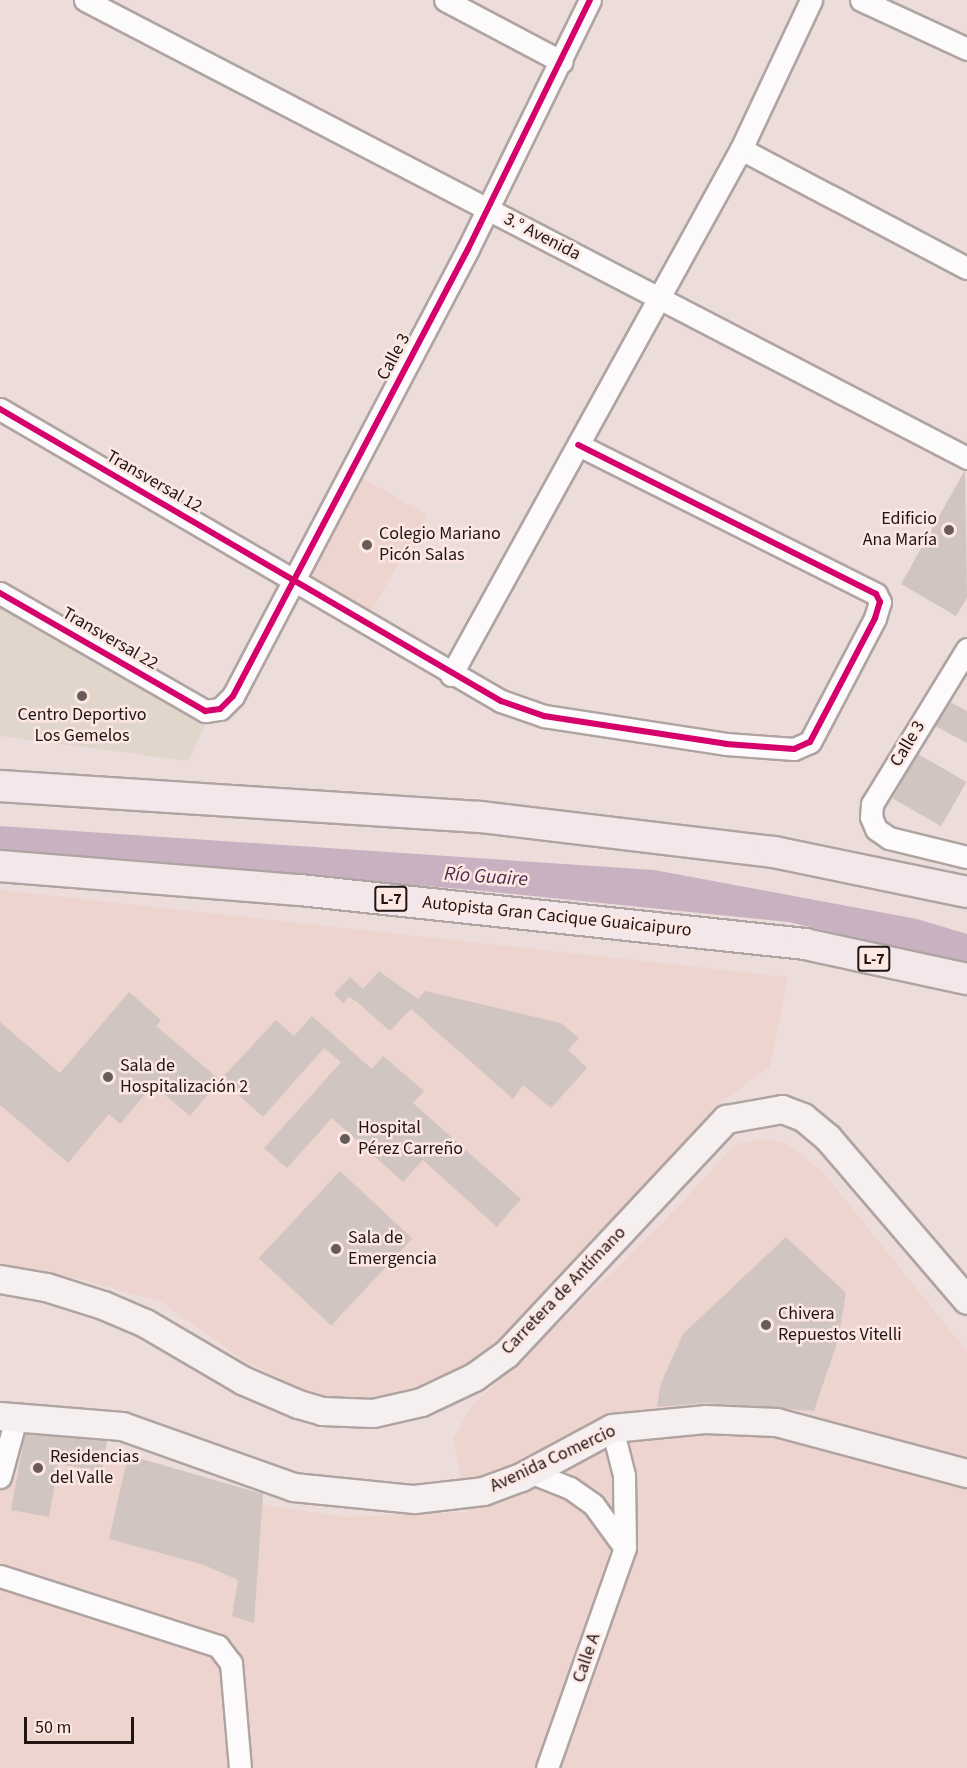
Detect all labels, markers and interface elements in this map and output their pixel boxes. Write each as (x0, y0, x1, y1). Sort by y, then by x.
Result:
street label: 3.° Avenida (500, 208, 584, 266)
street label: Calle 3 (373, 330, 415, 384)
street label: Transversal 12 (102, 446, 206, 518)
place label: Edificio Ana María (863, 509, 937, 552)
marker: Edificio Ana María (942, 523, 956, 537)
place label: Colegio Mariano Picón Salas (379, 524, 501, 566)
marker: Colegio Mariano Picón Salas (360, 538, 374, 552)
street label: Transversal 22 (58, 603, 162, 675)
marker: Centro Deportivo Los Gemelos (75, 689, 89, 703)
place label: Centro Deportivo Los Gemelos (17, 705, 147, 748)
street label: Calle 3 (886, 717, 930, 771)
water label: Río Guaire (443, 862, 529, 892)
road number: L-7 (373, 886, 409, 912)
street label: Autopista Gran Cacique Guaicaipuro (421, 892, 693, 942)
road number: L-7 (856, 946, 892, 972)
place label: Sala de Hospitalización 2 (120, 1056, 248, 1098)
marker: Sala de Hospitalización 2 (101, 1070, 115, 1084)
place label: Hospital Pérez Carreño (358, 1118, 463, 1160)
marker: Hospital Pérez Carreño (336, 1130, 354, 1148)
street label: Carretera de Antímano (497, 1222, 631, 1360)
place label: Sala de Emergencia (348, 1228, 437, 1270)
marker: Sala de Emergencia (329, 1242, 343, 1256)
place label: Chivera Repuestos Vitelli (778, 1304, 902, 1346)
marker: Chivera Repuestos Vitelli (759, 1318, 773, 1332)
street label: Avenida Comercio (487, 1420, 619, 1498)
place label: Residencias del Valle (50, 1447, 139, 1490)
marker: Residencias del Valle (31, 1461, 45, 1475)
street label: Calle A (569, 1630, 605, 1686)
scale bar (27, 1705, 136, 1743)
text: 50 m (35, 1715, 71, 1740)

